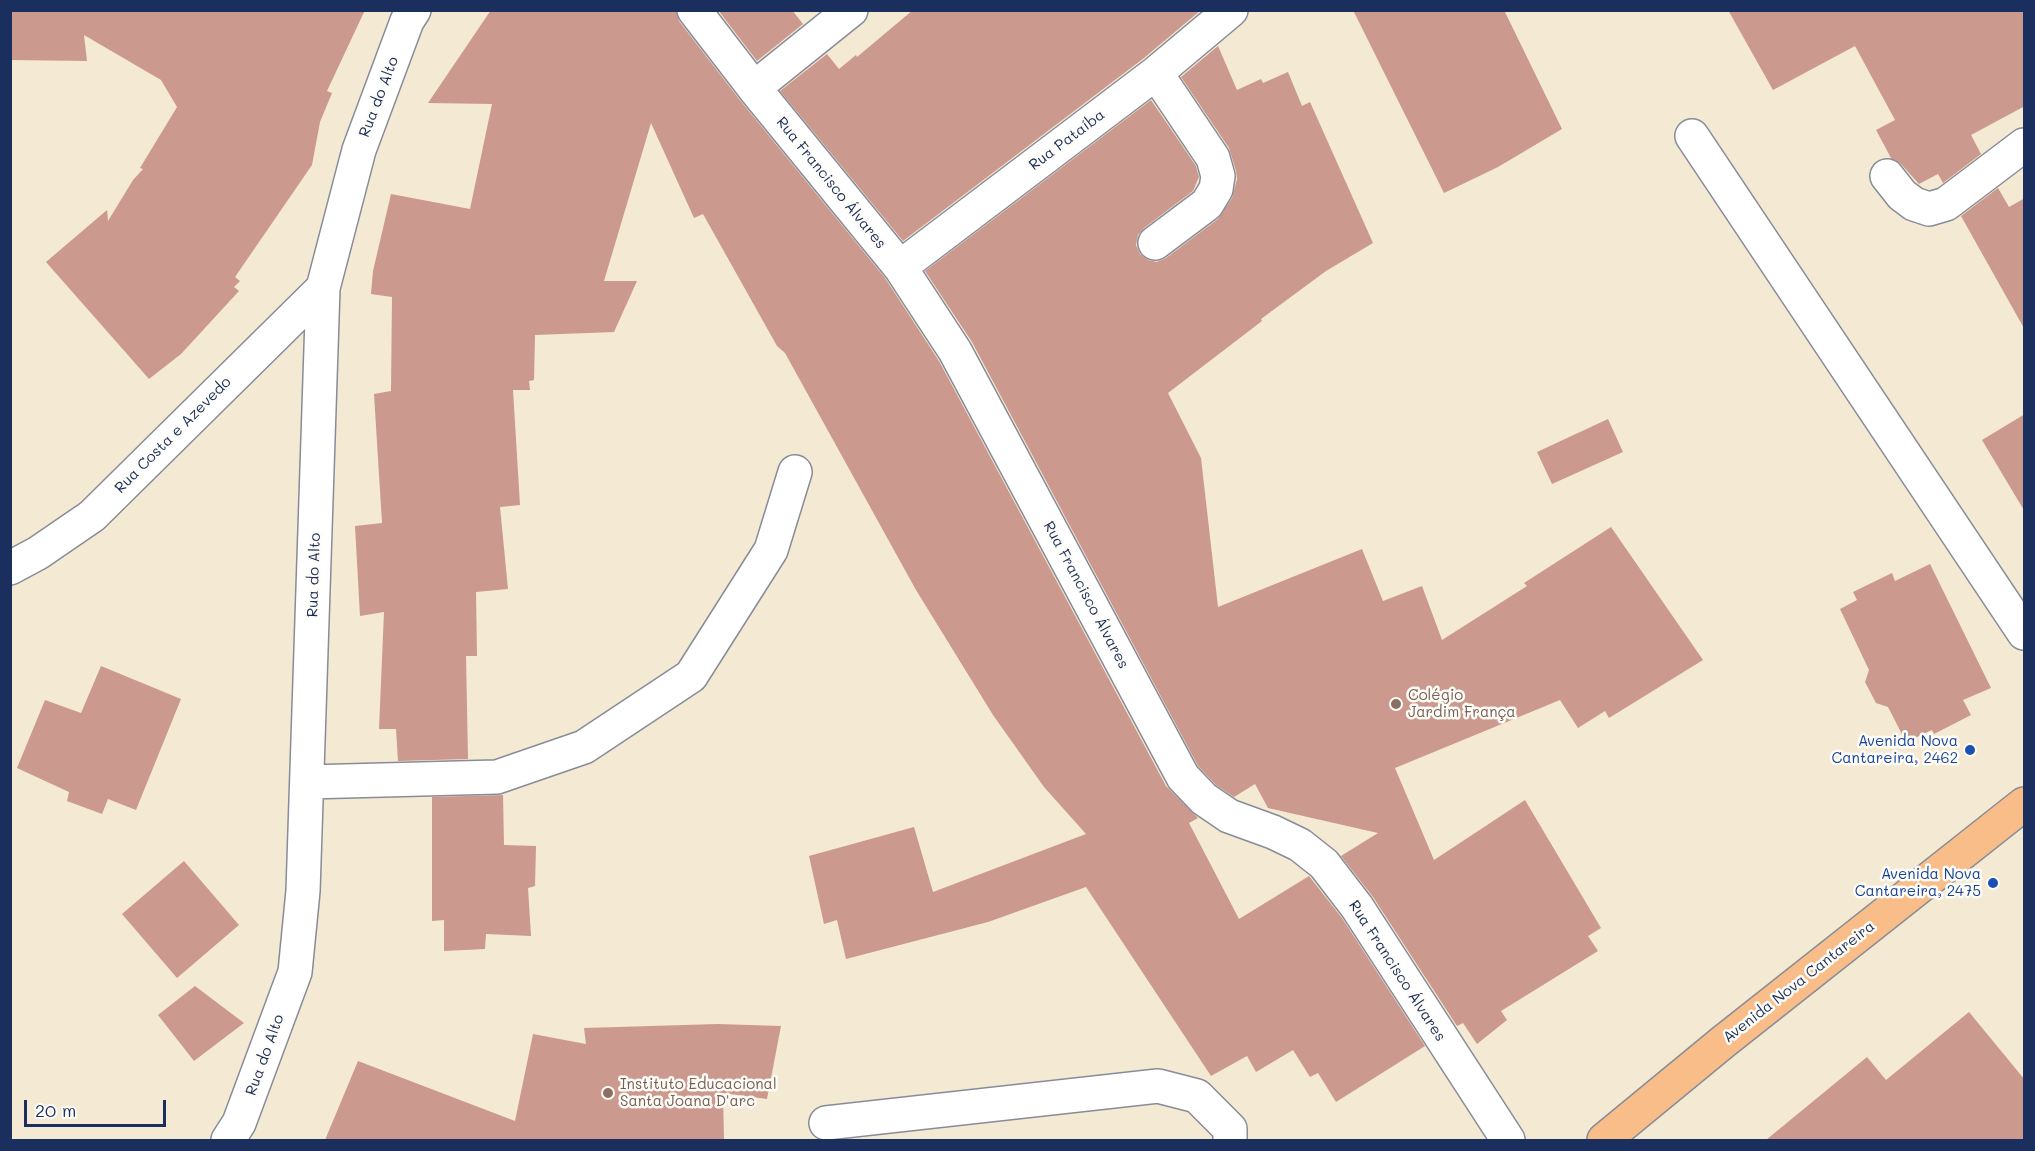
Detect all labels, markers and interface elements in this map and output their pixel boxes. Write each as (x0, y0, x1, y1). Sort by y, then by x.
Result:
street label: Rua do Alto (355, 54, 403, 140)
street label: Rua Pataíba (1026, 106, 1108, 174)
street label: Rua Francisco Álvares (772, 114, 890, 252)
street label: Rua Costa e Azevedo (111, 373, 235, 497)
street label: Rua Francisco Álvares (1039, 518, 1133, 672)
street label: Rua do Alto (304, 532, 324, 618)
place label: Colégio Jardim França (1408, 686, 1516, 721)
marker: Colégio Jardim França (1389, 697, 1403, 711)
place label: Avenida Nova Cantareira, 2462 (1832, 732, 1958, 767)
marker: Avenida Nova Cantareira, 2462 (1963, 743, 1977, 757)
place label: Avenida Nova Cantareira, 2475 (1855, 865, 1981, 900)
marker: Avenida Nova Cantareira, 2475 (1986, 876, 2000, 890)
street label: Rua Francisco Álvares (1345, 897, 1449, 1045)
street label: Avenida Nova Cantareira (1720, 917, 1878, 1047)
street label: Rua do Alto (242, 1012, 288, 1098)
place label: Instituto Educacional Santa Joana D'arc (620, 1075, 777, 1110)
marker: Instituto Educacional Santa Joana D'arc (601, 1086, 615, 1100)
scale bar (27, 1088, 170, 1126)
text: 20 m (35, 1098, 76, 1122)

